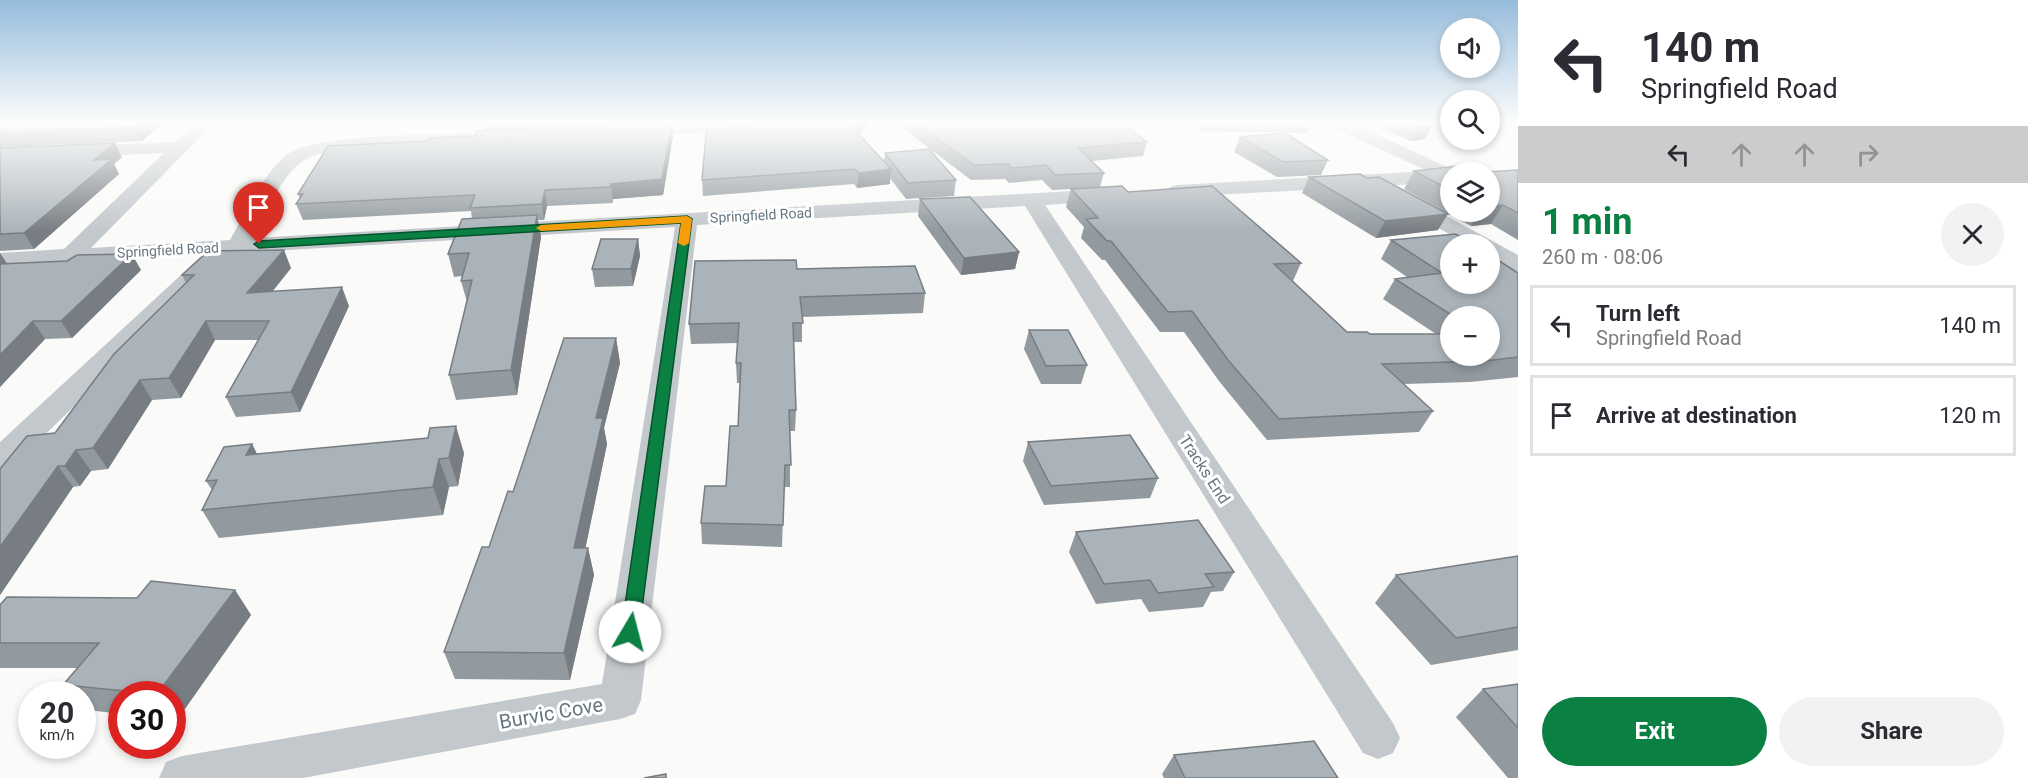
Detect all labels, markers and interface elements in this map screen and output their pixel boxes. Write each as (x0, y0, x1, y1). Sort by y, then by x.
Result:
map controls (1440, 18, 1500, 366)
button: sound (1440, 18, 1500, 78)
text: 140 m (1641, 23, 1760, 72)
icon: left (1542, 24, 1620, 102)
text: Springfield Road (1641, 73, 1838, 105)
button: search (1440, 90, 1500, 150)
icon: left (1662, 138, 1695, 171)
icon: ahead (1725, 138, 1758, 171)
icon: ahead (1788, 138, 1821, 171)
icon: right (1851, 138, 1884, 171)
button: layers (1440, 162, 1500, 222)
pin (233, 182, 284, 244)
icon: arrive (242, 191, 275, 224)
text: 1 min (1542, 201, 1633, 243)
button: close (1941, 203, 2004, 266)
street label: Springfield Road (710, 204, 812, 226)
button: + (1440, 234, 1500, 294)
street label: Springfield Road (117, 239, 219, 261)
text: 260 m · 08:06 (1542, 245, 1663, 269)
text: Turn left (1596, 301, 1680, 326)
button: − (1440, 306, 1500, 366)
icon: left (1545, 309, 1578, 342)
text: 140 m (1939, 313, 2001, 338)
text: Springfield Road (1596, 326, 1742, 350)
icon: arrive (1545, 399, 1578, 432)
text: Arrive at destination (1596, 403, 1797, 428)
text: 120 m (1939, 403, 2001, 428)
street label: Tracks End (1175, 431, 1234, 507)
position arrow (598, 600, 662, 664)
speed limit sign: 30 (108, 681, 186, 759)
street label: Burvic Cove (497, 692, 605, 734)
text: 20 (40, 695, 74, 730)
button: Exit (1542, 697, 1767, 766)
button: Share (1779, 697, 2004, 766)
text: km/h (39, 726, 75, 744)

